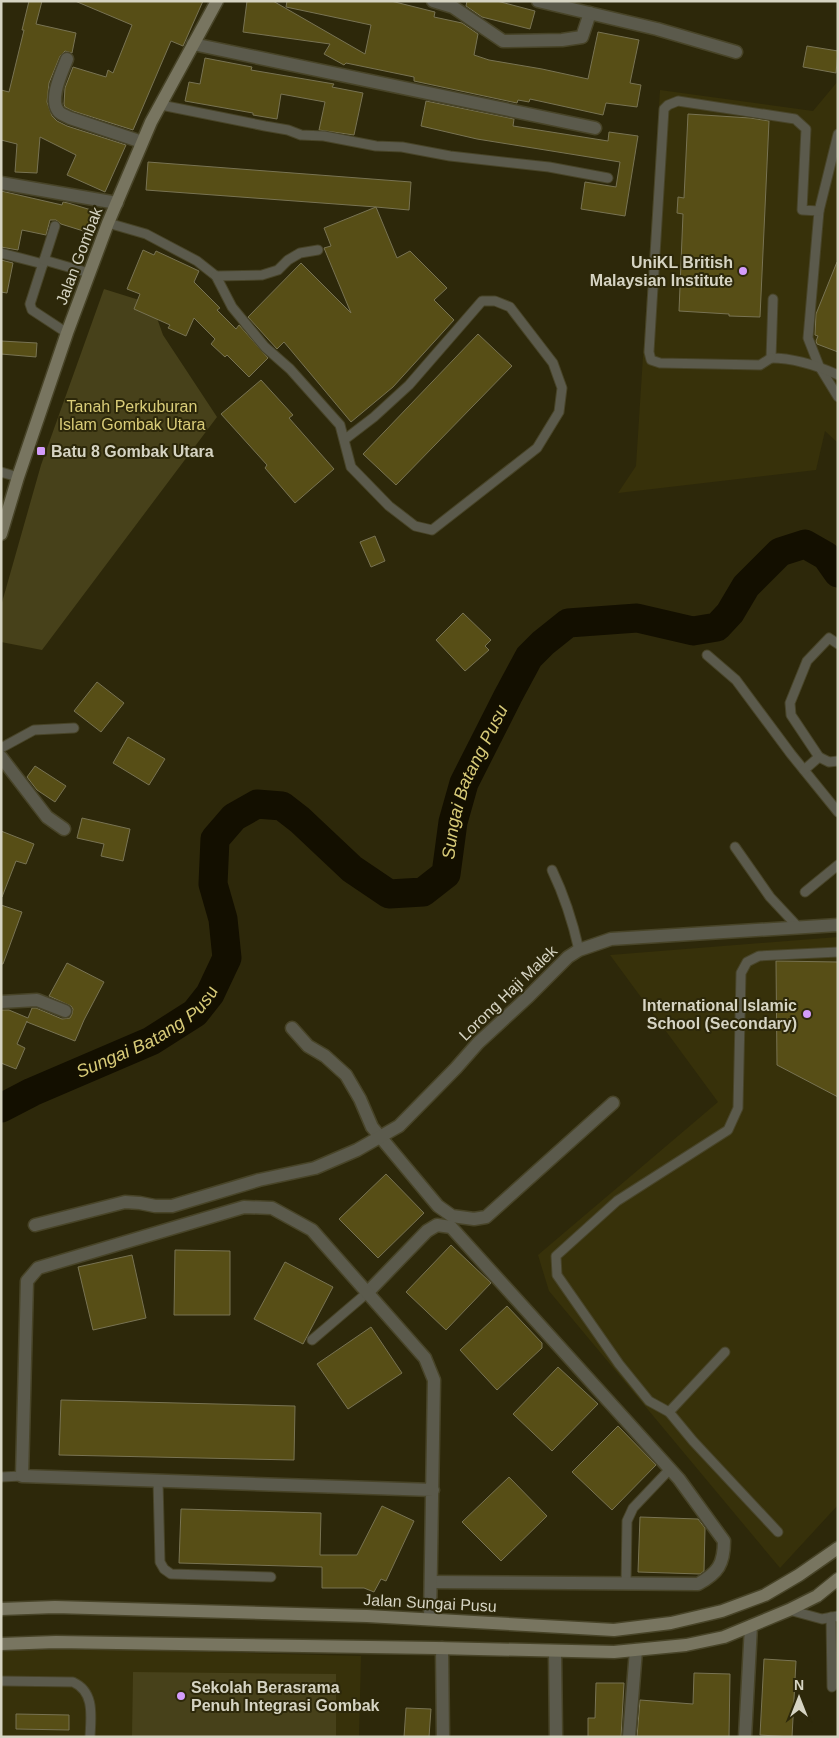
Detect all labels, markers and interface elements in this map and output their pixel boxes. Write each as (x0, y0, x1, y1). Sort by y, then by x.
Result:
street label: Jalan Gombak (53, 204, 106, 307)
place label: UniKL British Malaysian Institute (590, 254, 733, 289)
marker: UniKL British Malaysian Institute (737, 265, 749, 277)
park label: Tanah Perkuburan Islam Gombak Utara (59, 398, 205, 433)
place label: Batu 8 Gombak Utara (51, 443, 214, 460)
marker: Batu 8 Gombak Utara (35, 445, 47, 457)
water label: Sungai Batang Pusu (438, 702, 512, 861)
street label: Lorong Haji Malek (456, 941, 561, 1044)
water label: Sungai Batang Pusu (73, 983, 222, 1082)
place label: International Islamic School (Secondary) (642, 997, 797, 1032)
marker: International Islamic School (Secondary) (801, 1008, 813, 1020)
street label: Jalan Sungai Pusu (363, 1591, 497, 1615)
north arrow (774, 1673, 824, 1723)
text: N (794, 1677, 804, 1693)
place label: Sekolah Berasrama Penuh Integrasi Gombak (191, 1679, 380, 1714)
marker: Sekolah Berasrama Penuh Integrasi Gombak (175, 1690, 187, 1702)

